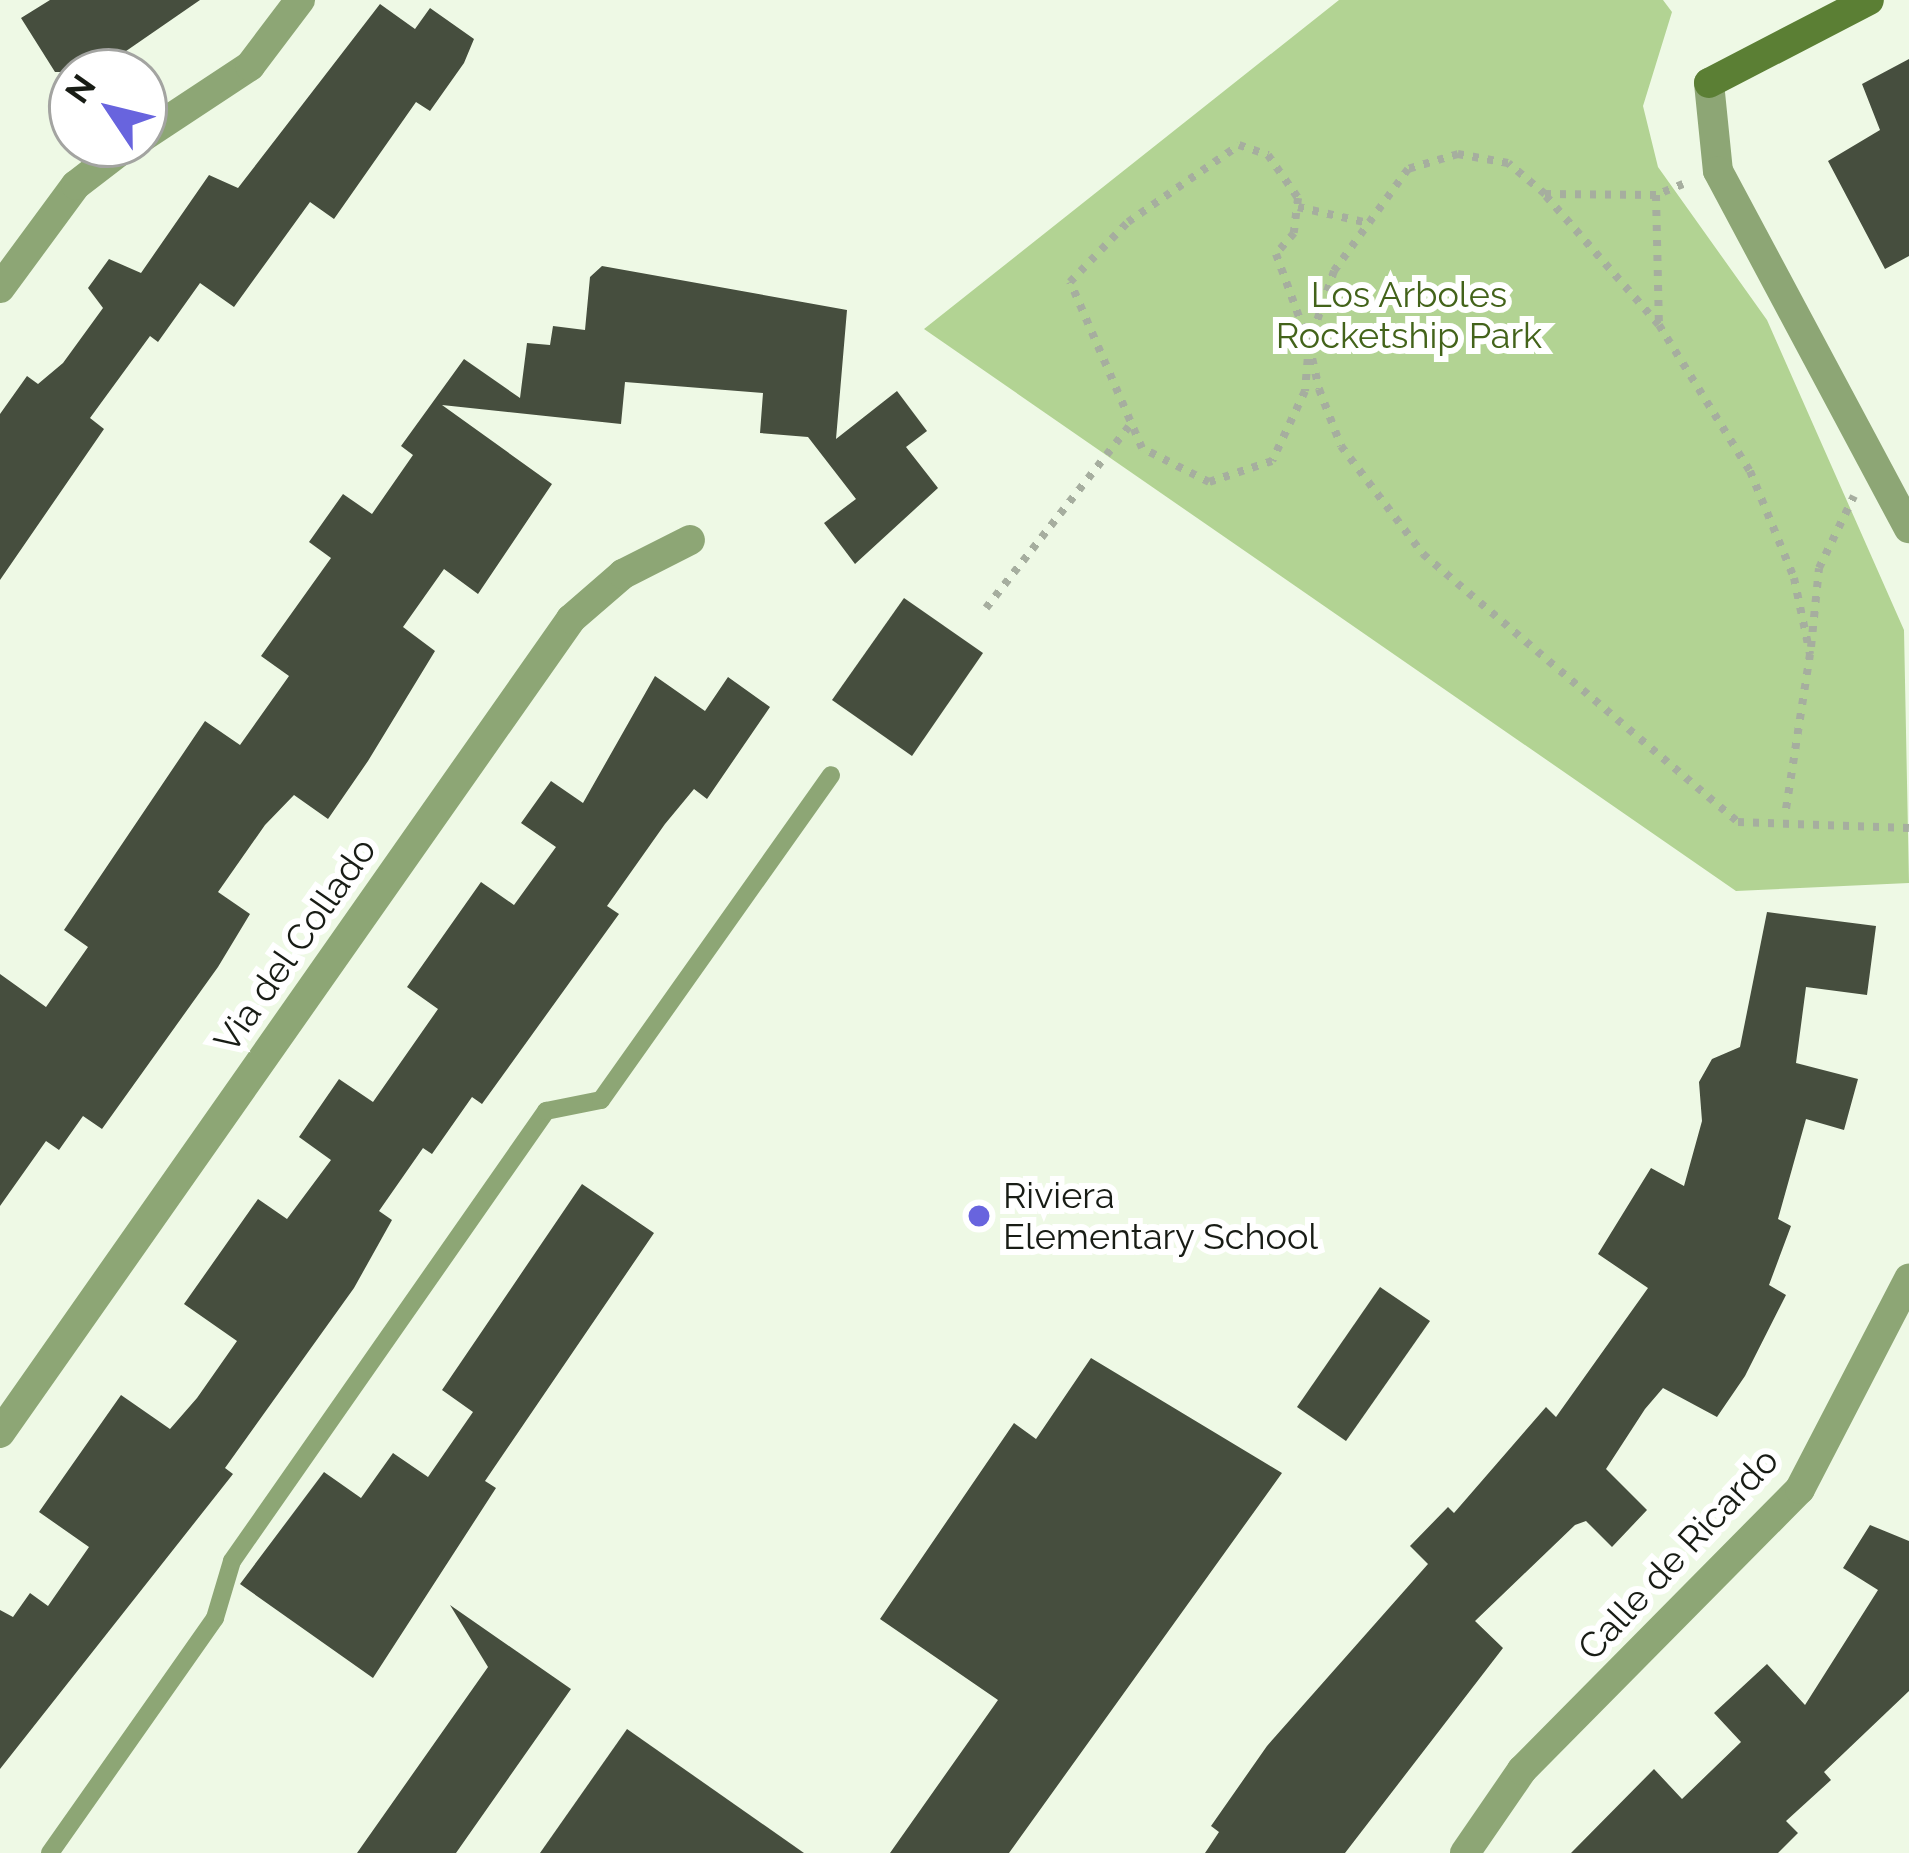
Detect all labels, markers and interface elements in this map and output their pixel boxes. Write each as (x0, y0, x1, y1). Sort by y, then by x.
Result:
north arrow (48, 48, 168, 168)
text: N (57, 67, 104, 110)
park label: Los Arboles Rocketship Park (1276, 272, 1542, 357)
street label: Via del Collado (205, 829, 385, 1061)
place label: Riviera Elementary School (1003, 1173, 1319, 1258)
marker: Riviera Elementary School (966, 1203, 992, 1229)
street label: Calle de Ricardo (1569, 1439, 1787, 1669)

